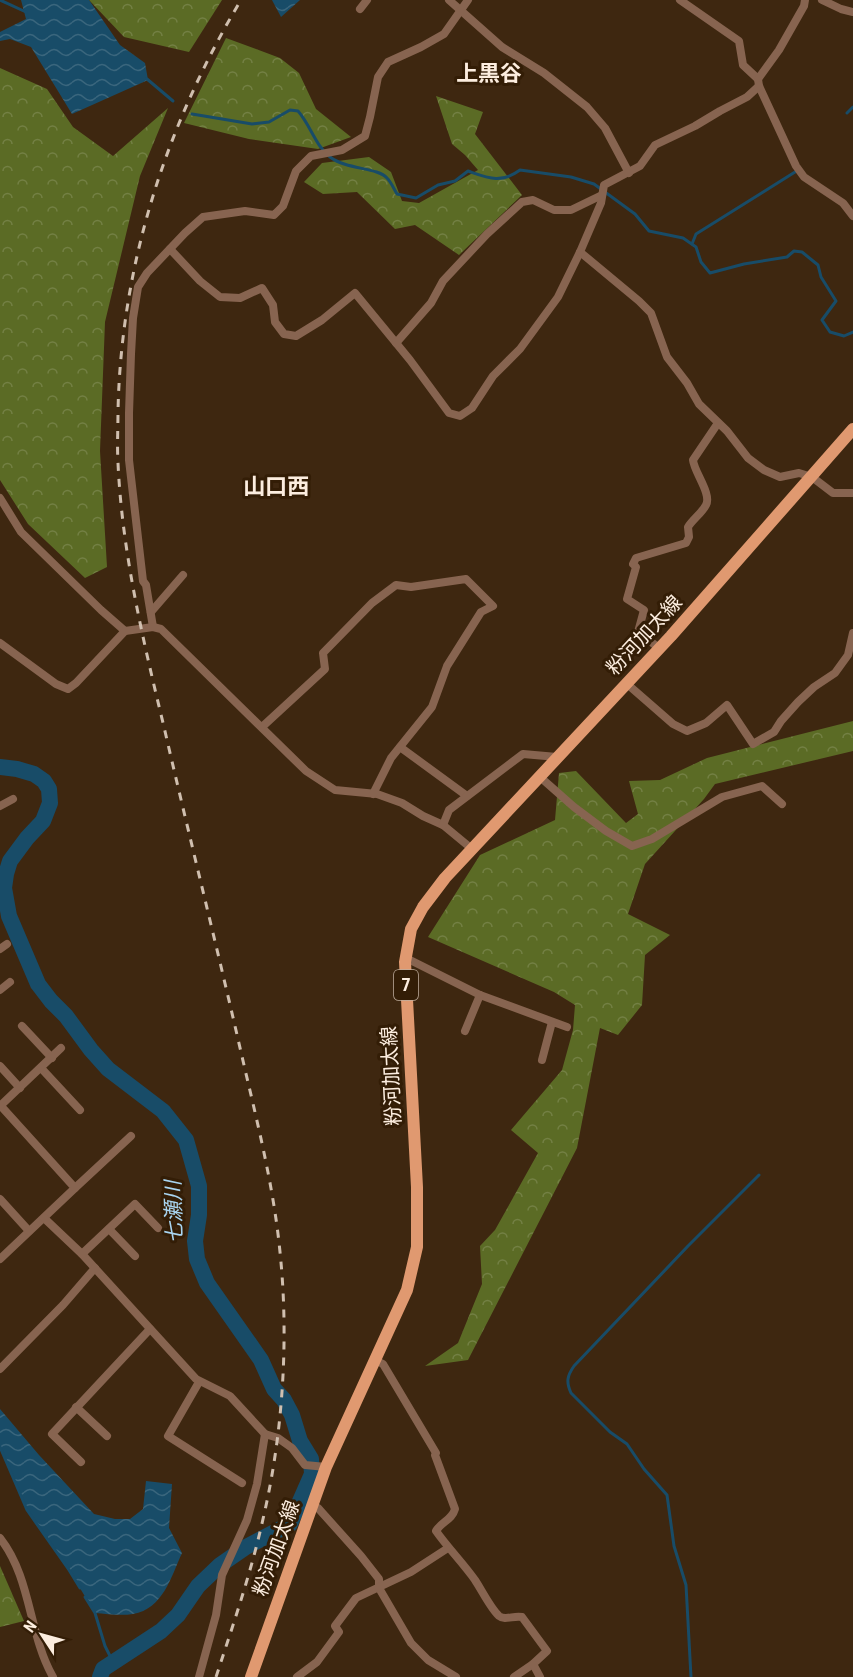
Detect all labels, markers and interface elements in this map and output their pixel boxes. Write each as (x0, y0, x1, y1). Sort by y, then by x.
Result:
district label: 上黒谷 (456, 61, 522, 86)
district label: 山口西 (243, 474, 309, 499)
street label: 粉河加太線 (601, 590, 687, 680)
road number: 7 (394, 970, 418, 1000)
street label: 粉河加太線 (376, 1025, 406, 1127)
water label: 七瀬川 (161, 1178, 187, 1244)
street label: 粉河加太線 (248, 1497, 304, 1599)
north arrow (12, 1605, 72, 1665)
text: N (20, 1617, 41, 1636)

